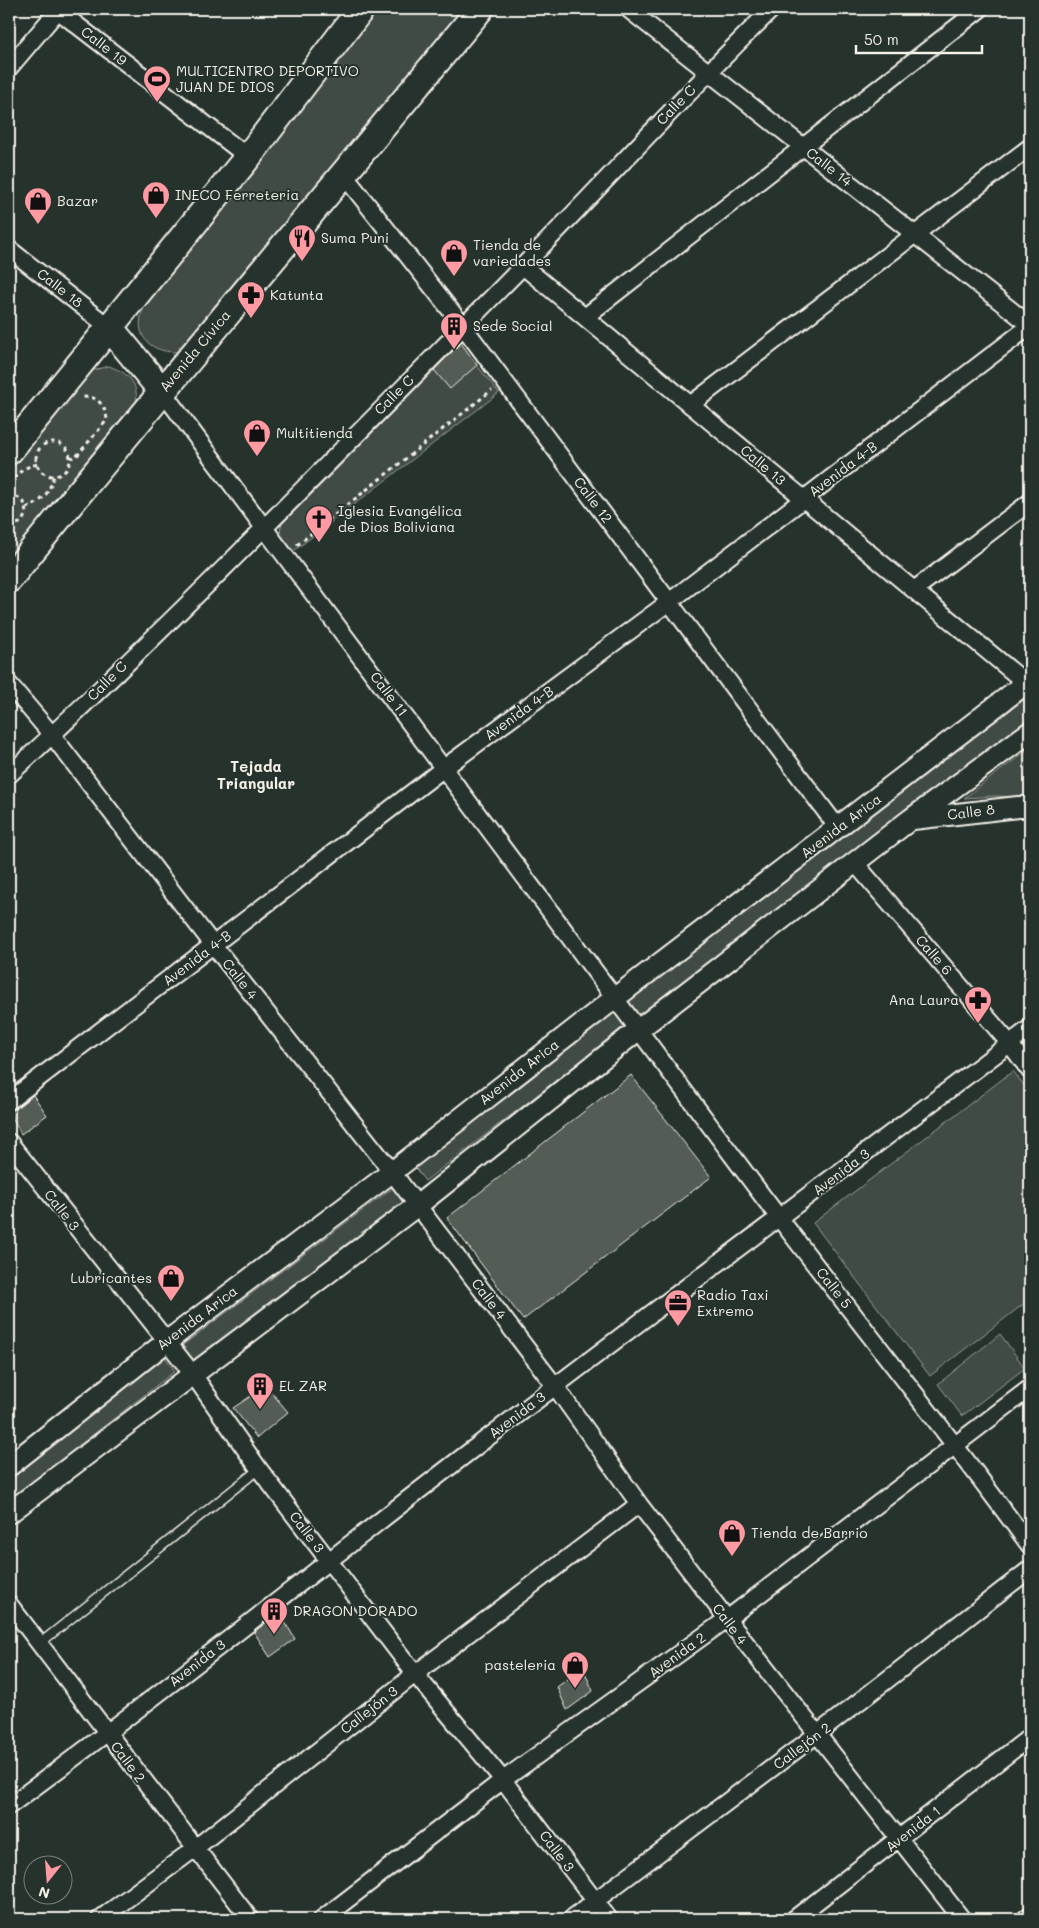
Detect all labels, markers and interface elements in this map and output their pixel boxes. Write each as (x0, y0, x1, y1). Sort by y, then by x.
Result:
street label: Calle 19 (77, 22, 131, 70)
scale bar (856, 22, 983, 54)
text: 50 m (864, 29, 899, 49)
place label: MULTICENTRO DEPORTIVO JUAN DE DIOS (176, 61, 359, 96)
sports icon: MULTICENTRO DEPORTIVO JUAN DE DIOS (142, 64, 172, 103)
street label: Calle C (652, 80, 699, 129)
street label: Calle 14 (802, 143, 857, 191)
shop icon: INECO Ferreteria (141, 180, 171, 219)
place label: INECO Ferreteria (175, 185, 299, 204)
shop icon: Bazar (23, 186, 53, 225)
place label: Bazar (57, 191, 98, 210)
restaurant icon: Suma Puni (287, 223, 317, 262)
place label: Suma Puni (321, 228, 389, 247)
place label: Tienda de variedades (473, 235, 551, 270)
shop icon: Tienda de variedades (439, 238, 469, 277)
street label: Calle 18 (33, 264, 87, 312)
pharmacy icon: Katunta (236, 280, 266, 319)
place label: Katunta (270, 285, 324, 304)
street label: Avenida Cívica (155, 306, 235, 396)
building icon: Sede Social (439, 311, 469, 350)
place label: Sede Social (473, 316, 553, 335)
street label: Calle C (370, 371, 418, 419)
shop icon: Multitienda (242, 418, 272, 457)
place label: Multitienda (276, 423, 353, 442)
street label: Avenida 4-B (805, 437, 881, 501)
street label: Calle 13 (737, 440, 790, 489)
street label: Calle 12 (570, 473, 617, 527)
place label: Iglesia Evangélica de Dios Boliviana (338, 501, 462, 536)
church icon: Iglesia Evangélica de Dios Boliviana (304, 504, 334, 543)
street label: Calle C (83, 657, 131, 705)
street label: Calle 11 (366, 667, 412, 720)
street label: Avenida 4-B (480, 681, 557, 744)
district label: Tejada Triangular (217, 756, 295, 793)
street label: Avenida Arica (796, 789, 885, 862)
street label: Calle 8 (946, 799, 996, 824)
street label: Avenida 4-B (159, 926, 235, 990)
street label: Calle 6 (912, 931, 957, 979)
street label: Calle 4 (218, 954, 263, 1004)
pharmacy icon: Ana Laura (963, 985, 993, 1024)
place label: Ana Laura (889, 990, 959, 1009)
street label: Avenida Arica (475, 1034, 563, 1109)
street label: Avenida 3 (808, 1144, 873, 1199)
street label: Calle 3 (40, 1185, 84, 1234)
shop icon: Lubricantes (156, 1263, 186, 1302)
street label: Calle 5 (812, 1263, 856, 1312)
place label: Lubricantes (70, 1268, 152, 1287)
street label: Calle 4 (468, 1274, 512, 1324)
street label: Avenida Arica (152, 1281, 241, 1354)
place label: Radio Taxi Extremo (697, 1285, 769, 1320)
office icon: Radio Taxi Extremo (663, 1288, 693, 1327)
building icon: EL ZAR (245, 1371, 275, 1410)
place label: EL ZAR (279, 1376, 327, 1395)
street label: Avenida 3 (484, 1387, 549, 1442)
street label: Calle 3 (286, 1507, 329, 1556)
shop icon: Tienda de Barrio (717, 1518, 747, 1557)
place label: Tienda de Barrio (751, 1523, 868, 1542)
building icon: DRAGON DORADO (259, 1596, 289, 1635)
street label: Calle 4 (709, 1599, 753, 1649)
place label: DRAGON DORADO (293, 1601, 418, 1620)
street label: Avenida 2 (644, 1627, 709, 1682)
street label: Avenida 3 (165, 1635, 229, 1691)
shop icon: pasteleria (560, 1650, 590, 1689)
place label: pasteleria (485, 1655, 556, 1674)
street label: Callejón 3 (336, 1681, 401, 1738)
street label: Callejón 2 (769, 1718, 834, 1773)
street label: Calle 2 (107, 1737, 150, 1786)
street label: Avenida 1 (881, 1801, 944, 1856)
street label: Calle 3 (536, 1826, 579, 1875)
north arrow (22, 1856, 72, 1906)
text: N (36, 1882, 52, 1904)

